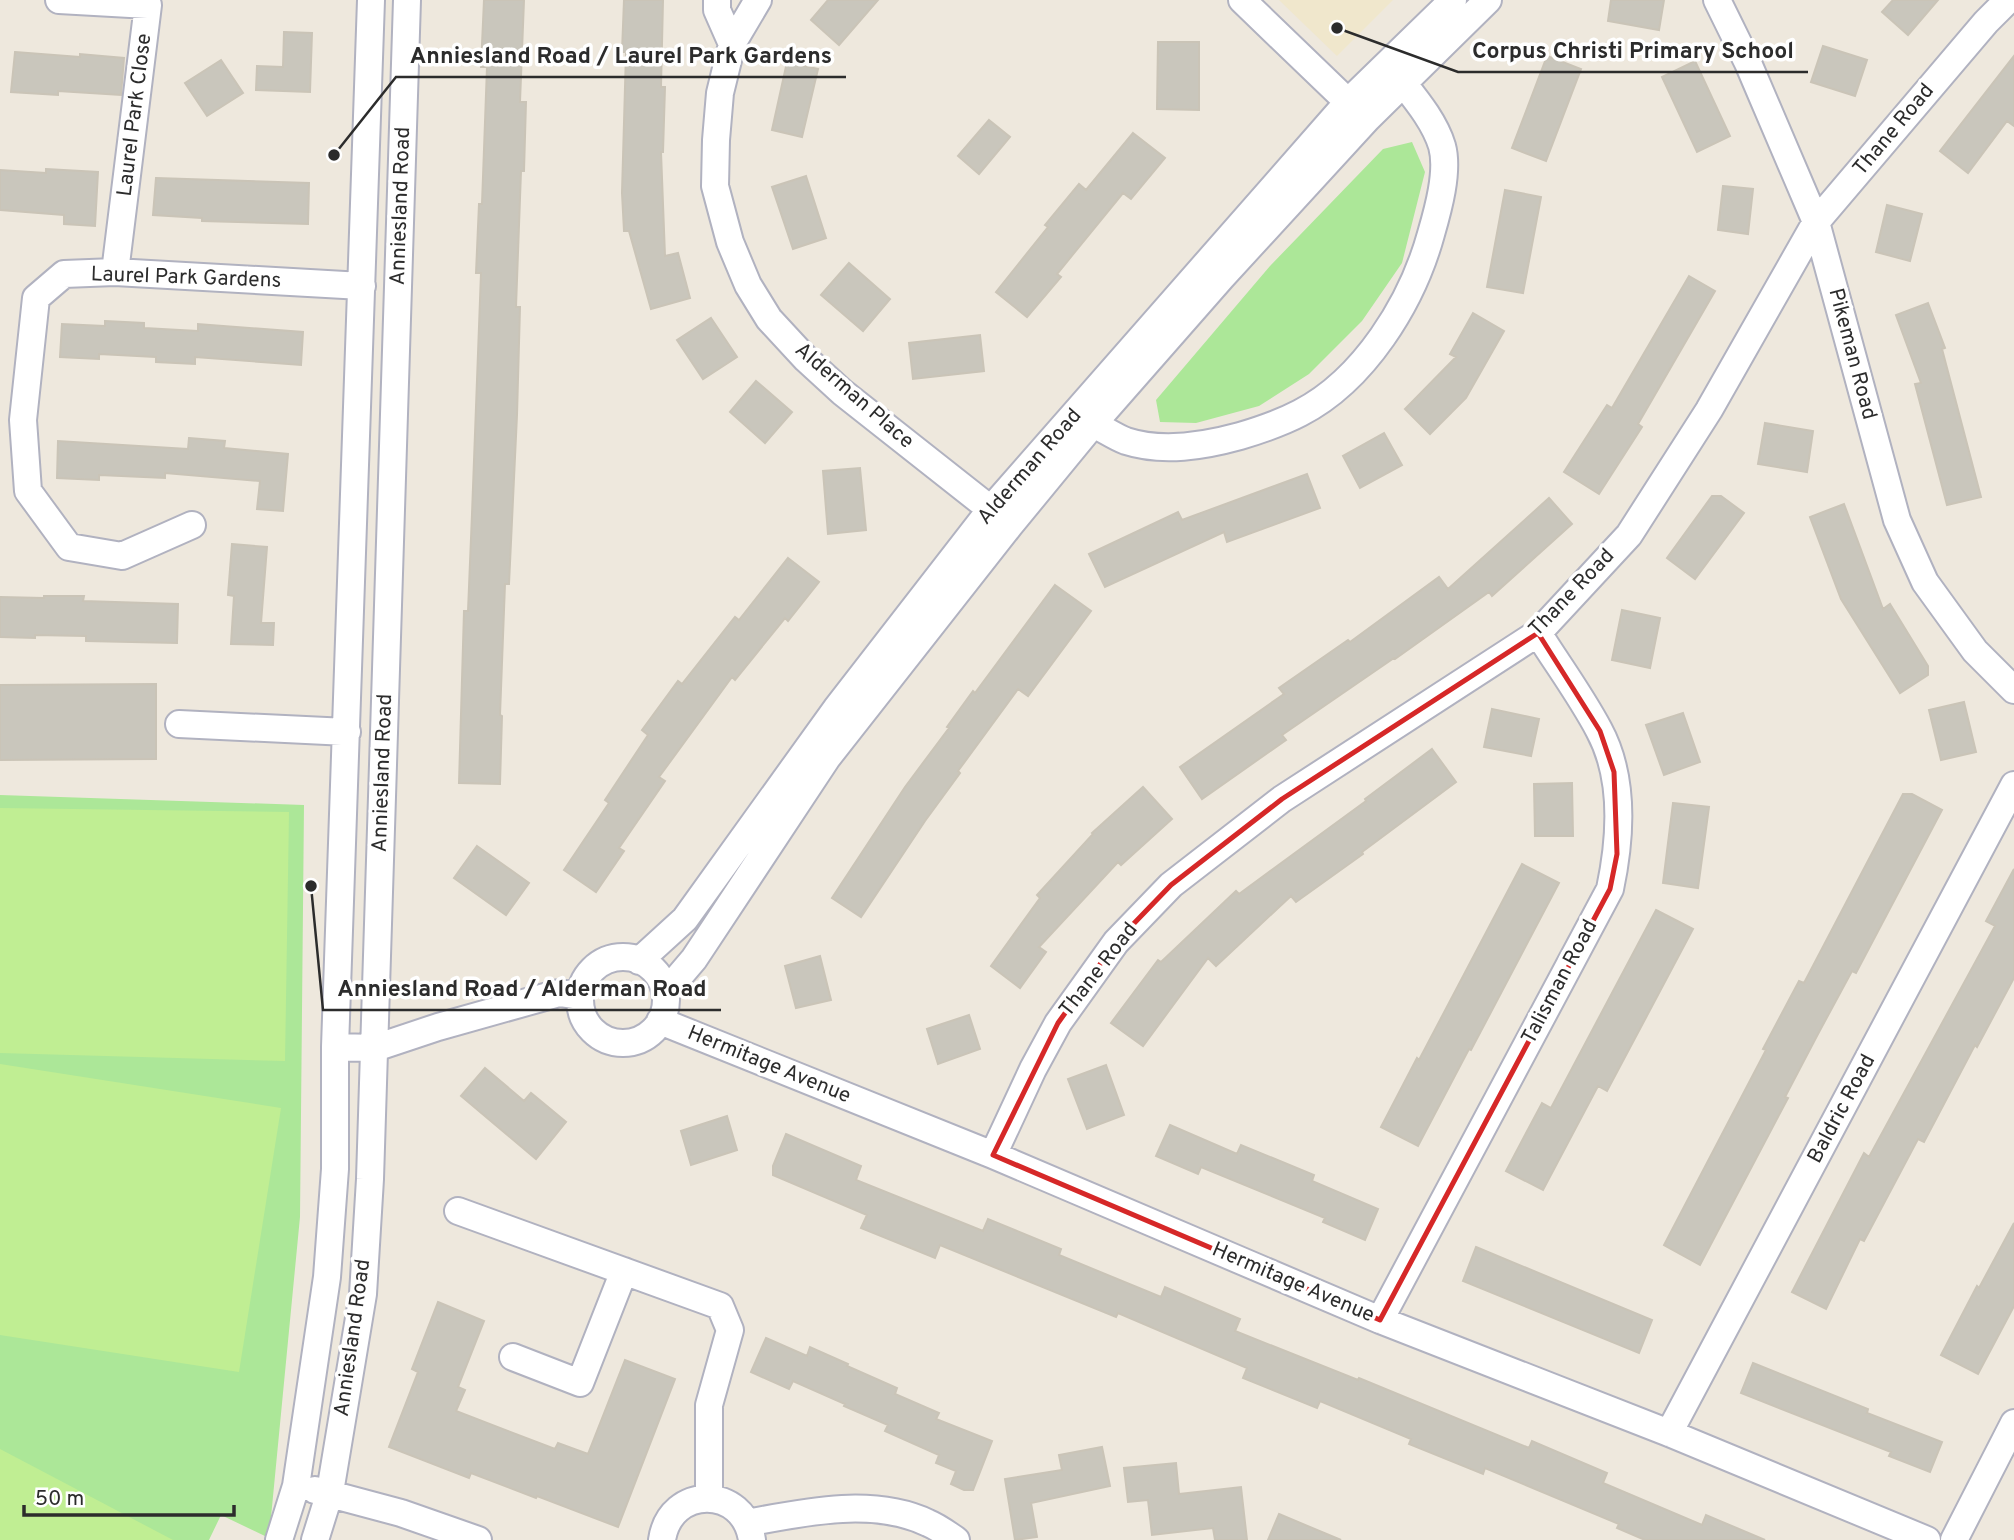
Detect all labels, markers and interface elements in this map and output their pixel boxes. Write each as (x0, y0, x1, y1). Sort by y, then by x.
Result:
callout: Corpus Christi Primary School (1458, 28, 1808, 72)
street label: Laurel Park Close (112, 32, 158, 198)
callout: Anniesland Road / Laurel Park Gardens (396, 33, 846, 77)
text: Corpus Christi Primary School (1472, 38, 1794, 67)
text: Anniesland Road / Laurel Park Gardens (410, 43, 832, 72)
street label: Thane Road (1848, 78, 1940, 182)
street label: Anniesland Road (385, 126, 417, 286)
street label: Laurel Park Gardens (90, 261, 282, 295)
street label: Pikeman Road (1821, 285, 1883, 423)
street label: Alderman Place (789, 337, 919, 455)
street label: Alderman Road (972, 403, 1088, 531)
street label: Thane Road (1523, 543, 1621, 643)
street label: Anniesland Road (367, 693, 399, 853)
street label: Talisman Road (1516, 915, 1604, 1049)
street label: Thane Road (1054, 917, 1144, 1023)
callout: Anniesland Road / Alderman Road (323, 966, 721, 1010)
text: Anniesland Road / Alderman Road (337, 976, 707, 1005)
street label: Hermitage Avenue (683, 1020, 855, 1110)
street label: Baldric Road (1802, 1050, 1882, 1168)
street label: Hermitage Avenue (1208, 1237, 1378, 1329)
street label: Anniesland Road (329, 1258, 377, 1418)
scale bar (24, 1474, 234, 1518)
text: 50 m (35, 1486, 84, 1513)

